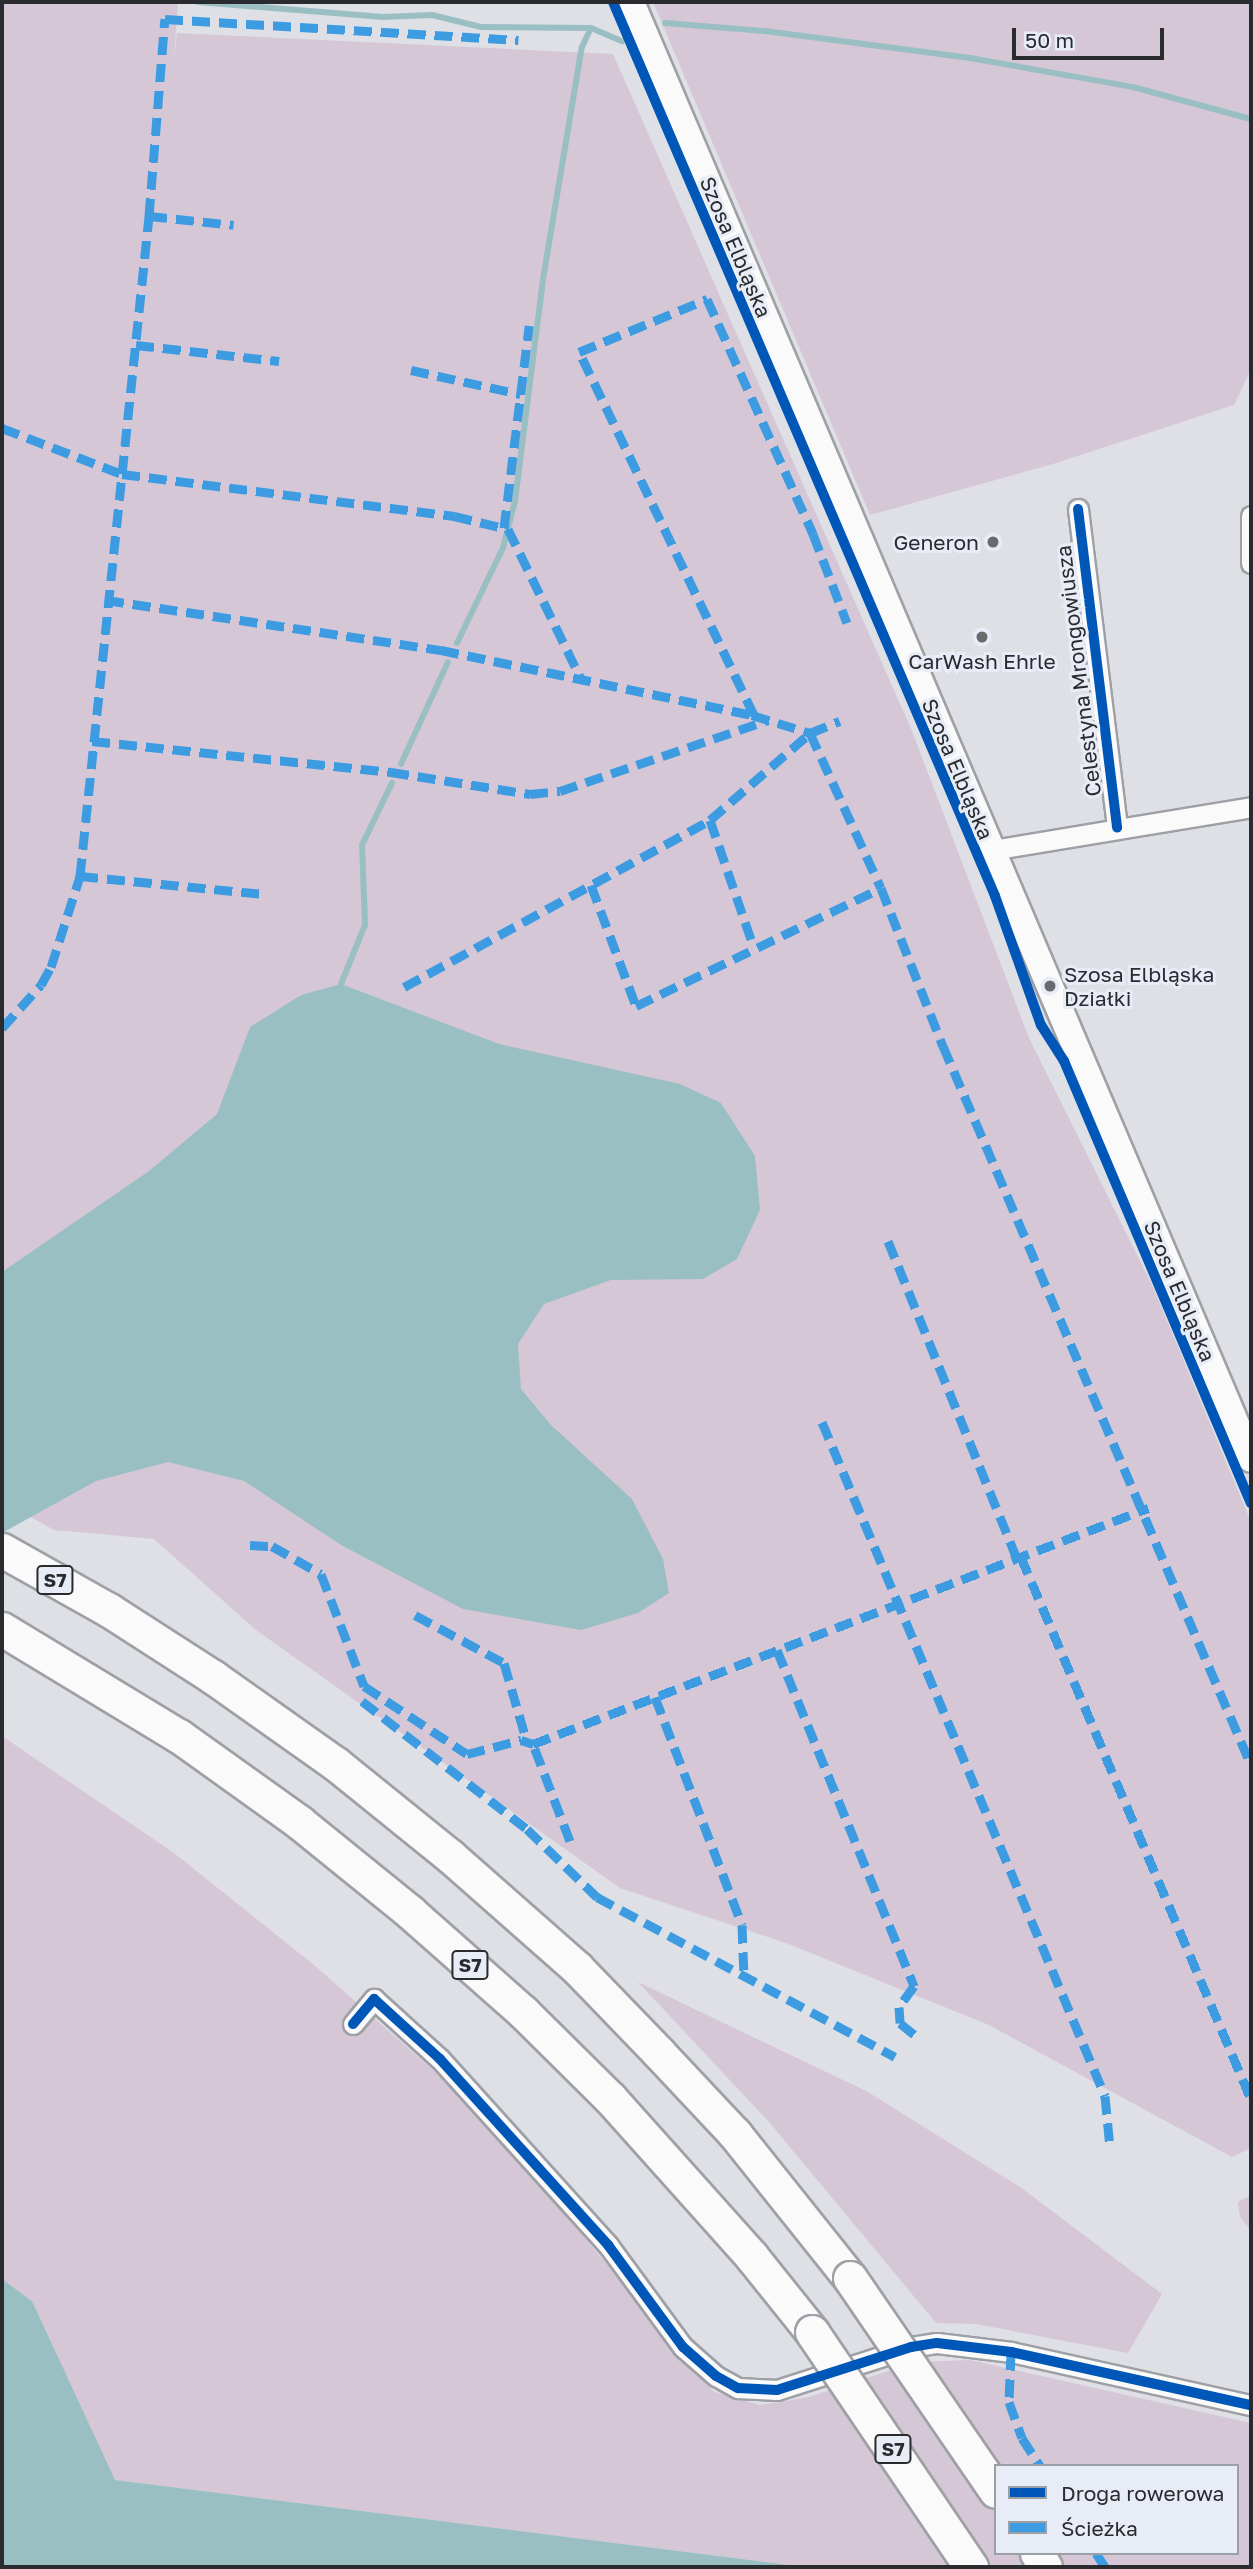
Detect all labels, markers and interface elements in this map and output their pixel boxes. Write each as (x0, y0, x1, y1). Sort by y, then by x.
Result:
scale bar (1015, 14, 1167, 58)
text: 50 m (1025, 27, 1074, 53)
street label: Szosa Elbląska (695, 173, 777, 321)
place label: Generon (893, 529, 979, 555)
marker: Generon (985, 534, 1001, 550)
street label: Celestyna Mrongowiusza (1050, 544, 1106, 798)
marker: CarWash Ehrle (974, 629, 990, 645)
place label: CarWash Ehrle (908, 648, 1056, 674)
street label: Szosa Elbląska (917, 695, 999, 843)
place label: Szosa Elbląska Działki (1064, 961, 1214, 1011)
marker: Szosa Elbląska Działki (1042, 978, 1058, 994)
street label: Szosa Elbląska (1139, 1217, 1221, 1365)
road number: S7 (36, 1564, 74, 1596)
road number: S7 (451, 1950, 489, 1980)
road number: S7 (874, 2434, 912, 2464)
legend (994, 2464, 1239, 2555)
text: Droga rowerowa (1061, 2480, 1224, 2506)
text: Ścieżka (1061, 2515, 1138, 2541)

